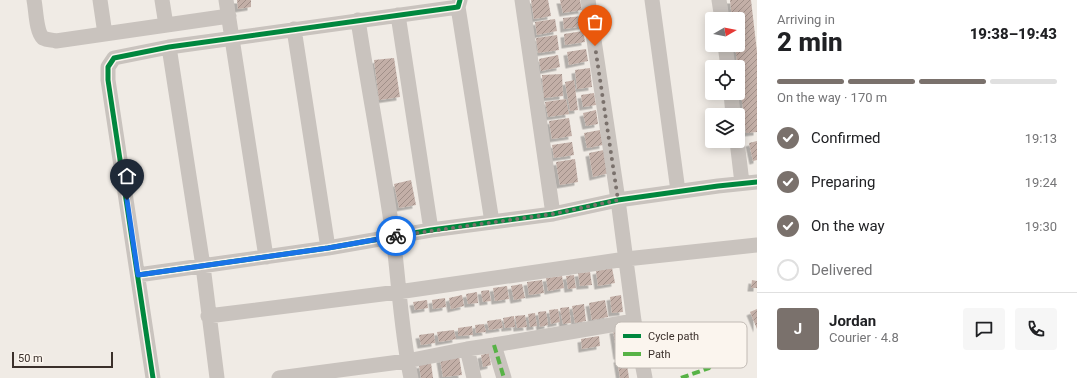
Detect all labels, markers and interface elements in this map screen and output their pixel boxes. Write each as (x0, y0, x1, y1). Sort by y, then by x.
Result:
pin (578, 5, 612, 46)
icon: bag (584, 11, 606, 33)
north arrow (705, 12, 745, 52)
map controls (705, 12, 745, 148)
text: Arriving in (777, 12, 835, 27)
text: 19:38–19:43 (970, 25, 1057, 43)
text: 2 min (777, 27, 843, 57)
button: locate (705, 60, 745, 100)
text: On the way · 170 m (777, 90, 887, 105)
button: layers (705, 108, 745, 148)
icon: check (777, 127, 799, 149)
text: Confirmed (811, 129, 881, 147)
text: 19:13 (1025, 131, 1057, 146)
pin (110, 159, 144, 200)
icon: home (116, 165, 138, 187)
icon: check (777, 171, 799, 193)
text: Preparing (811, 173, 875, 191)
text: 19:24 (1025, 175, 1057, 190)
icon: check (777, 215, 799, 237)
courier (376, 216, 416, 256)
text: On the way (811, 217, 885, 235)
text: 19:30 (1025, 219, 1057, 234)
icon: bike (385, 225, 407, 247)
text: Delivered (811, 261, 873, 279)
button: chat (963, 308, 1005, 350)
button: phone (1015, 308, 1057, 350)
text: Jordan (829, 312, 876, 330)
text: J (794, 320, 802, 338)
legend (615, 322, 747, 368)
text: Cycle path (648, 330, 699, 343)
text: Courier · 4.8 (829, 330, 899, 345)
text: Path (648, 348, 671, 361)
scale bar (12, 350, 113, 369)
text: 50 m (18, 352, 43, 365)

